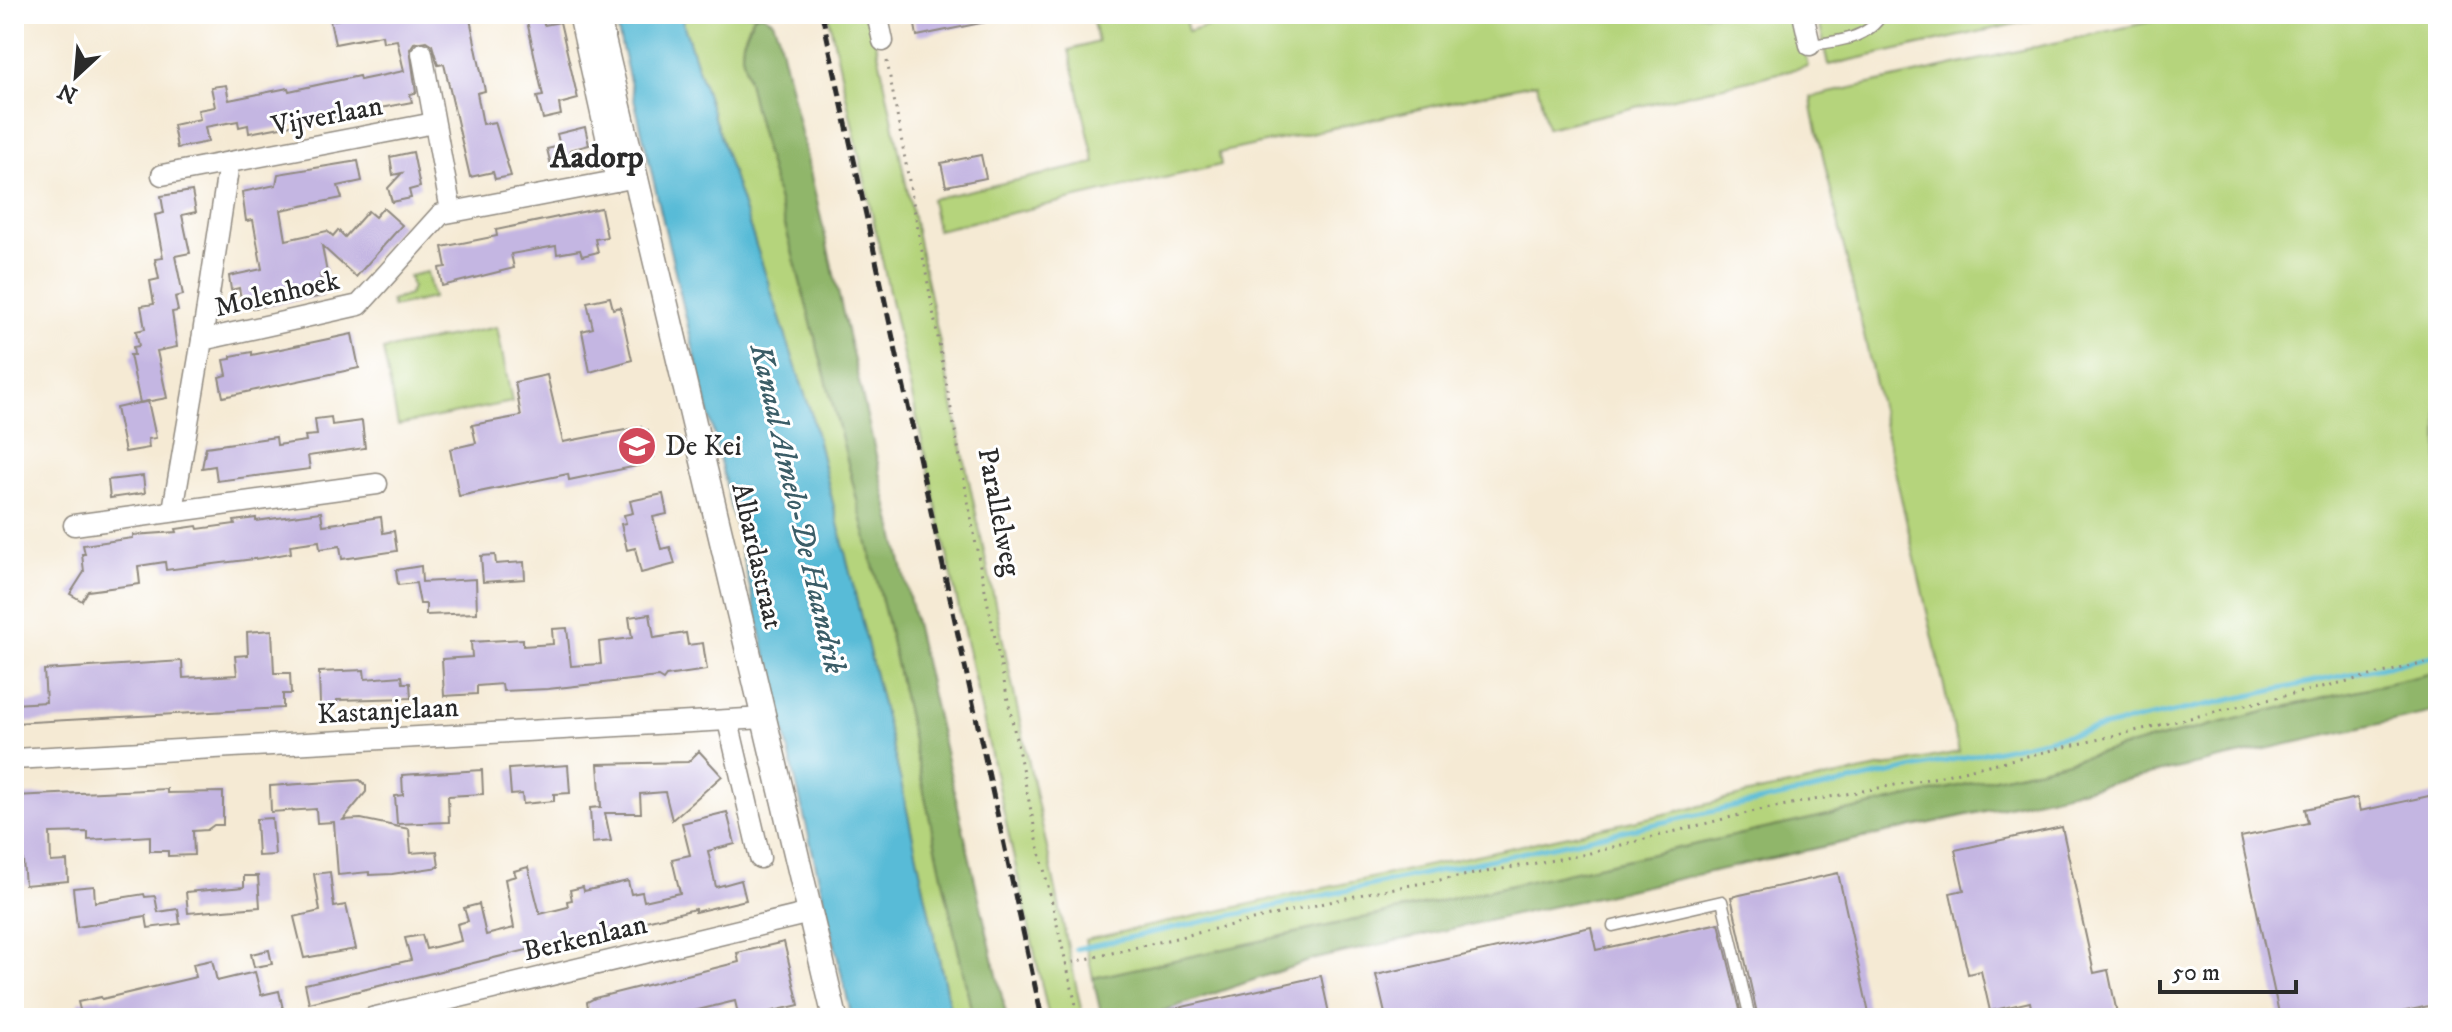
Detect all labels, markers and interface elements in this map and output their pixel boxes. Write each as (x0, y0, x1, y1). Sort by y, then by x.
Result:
north arrow (36, 36, 116, 116)
text: N (54, 77, 82, 109)
street label: Vijverlaan (268, 88, 386, 144)
district label: Aadorp (549, 138, 644, 178)
street label: Molenhoek (211, 263, 343, 325)
water label: Kanaal Almelo-De Haandrik (741, 340, 853, 678)
school or university icon: De Kei (616, 425, 658, 467)
place label: De Kei (665, 429, 742, 464)
street label: Parallelweg (969, 445, 1029, 580)
street label: Albardastraat (723, 480, 791, 633)
street label: Kastanjelaan (316, 690, 460, 732)
street label: Berkenlaan (520, 907, 651, 969)
scale bar (2160, 944, 2296, 994)
text: 50 m (2172, 958, 2220, 988)

